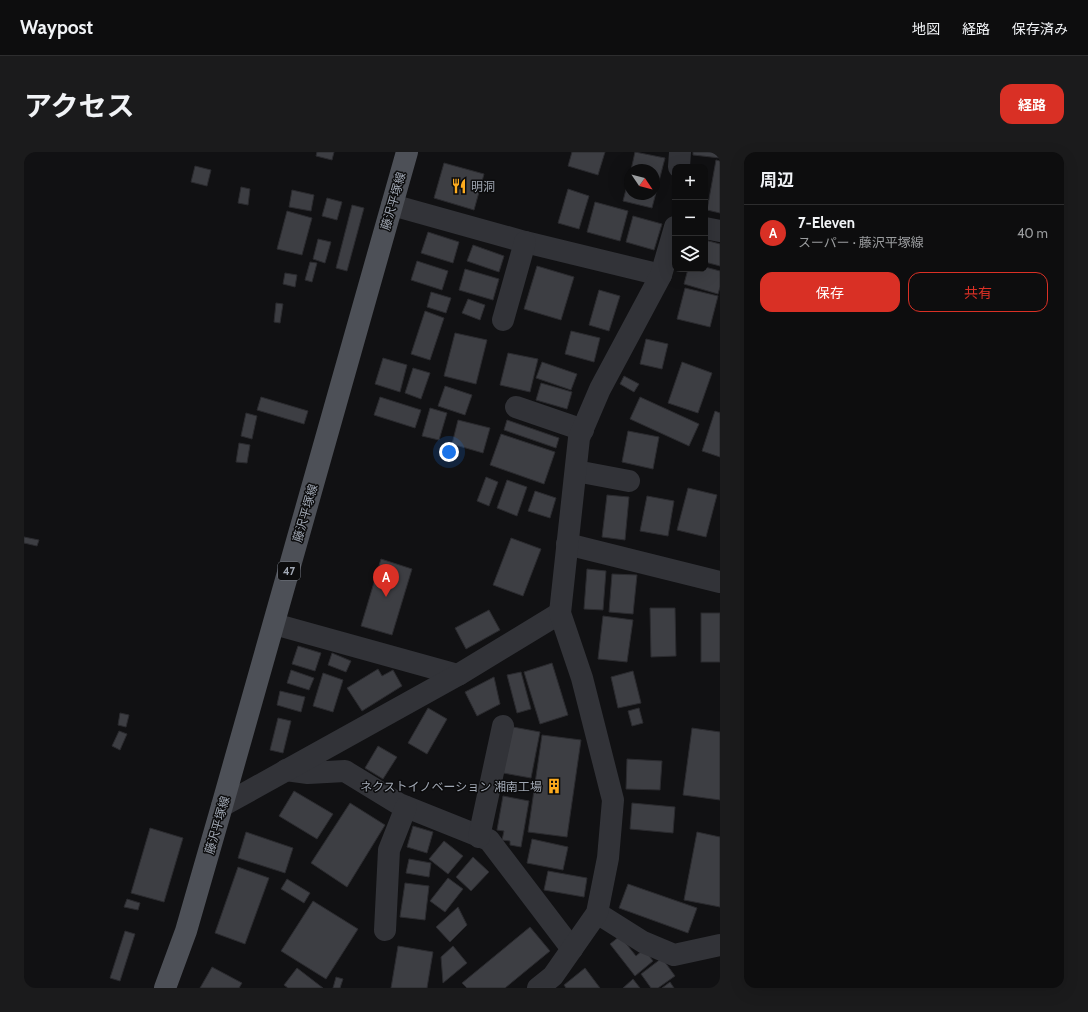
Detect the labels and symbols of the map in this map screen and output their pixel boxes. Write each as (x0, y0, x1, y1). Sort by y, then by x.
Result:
north arrow (624, 164, 660, 200)
street label: 藤沢平塚線 (378, 170, 408, 232)
restaurant icon: 明洞 (450, 177, 468, 195)
place label: 明洞 (471, 179, 495, 194)
your location (439, 442, 459, 462)
street label: 藤沢平塚線 (290, 482, 320, 544)
road number: 47 (278, 562, 300, 580)
pin: A (373, 564, 399, 597)
building icon: ネクストイノベーション 湘南工場 (545, 777, 563, 795)
place label: ネクストイノベーション 湘南工場 (360, 779, 542, 794)
street label: 藤沢平塚線 (202, 794, 232, 856)

